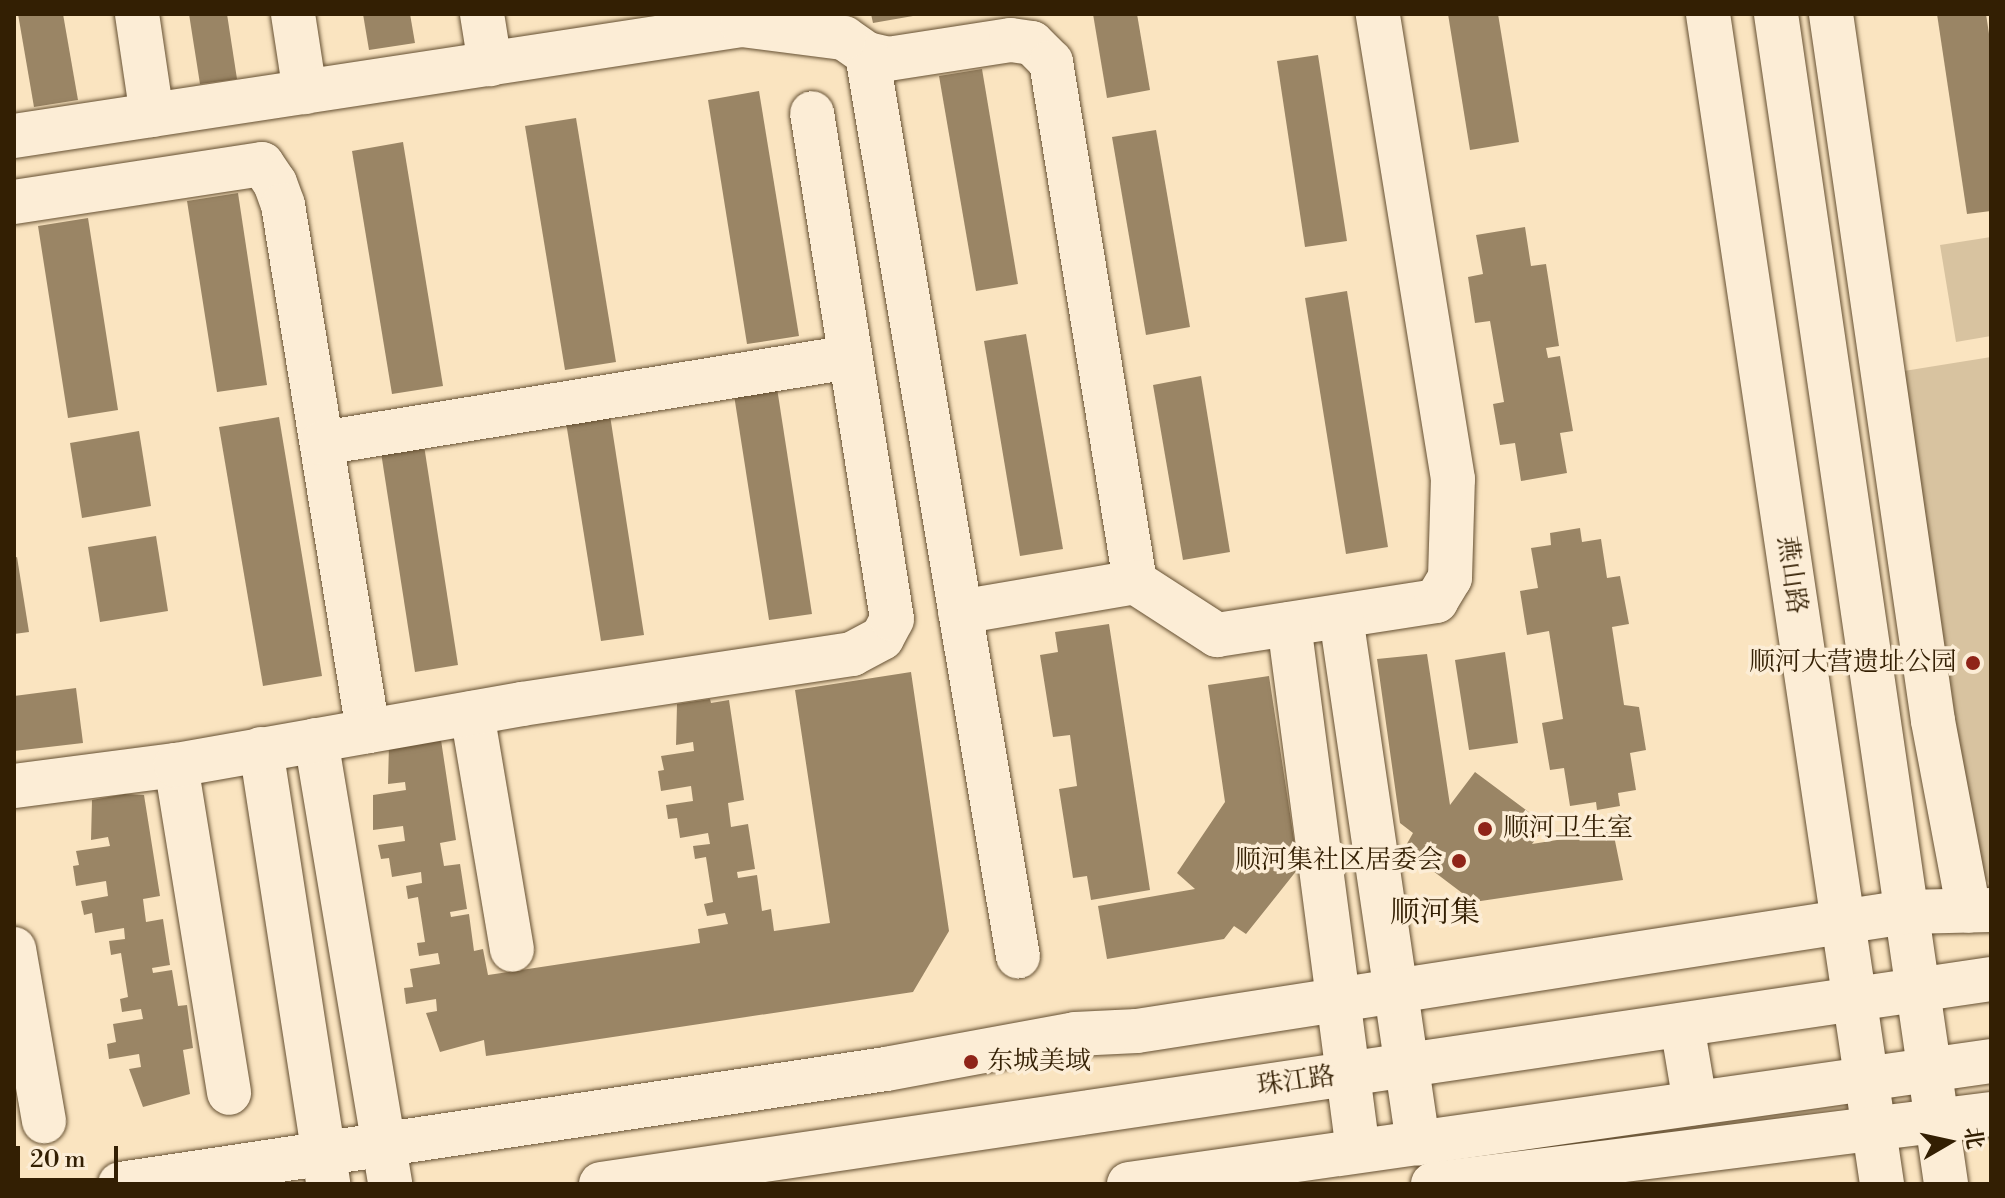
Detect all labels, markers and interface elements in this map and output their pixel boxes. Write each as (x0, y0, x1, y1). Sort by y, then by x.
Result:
street label: 燕山路 (1770, 534, 1812, 616)
place label: 顺河大营遗址公园 (1749, 647, 1957, 679)
marker: 顺河大营遗址公园 (1964, 654, 1982, 672)
place label: 顺河卫生室 (1503, 813, 1633, 845)
marker: 顺河卫生室 (1474, 818, 1496, 840)
place label: 顺河集社区居委会 (1235, 845, 1443, 877)
marker: 顺河集社区居委会 (1450, 852, 1468, 870)
district label: 顺河集 (1390, 895, 1480, 931)
place label: 东城美域 (987, 1046, 1091, 1078)
marker: 东城美域 (962, 1053, 980, 1071)
street label: 珠江路 (1255, 1061, 1337, 1103)
north arrow (1909, 1102, 1989, 1182)
text: 北 (1958, 1125, 1988, 1151)
scale bar (20, 1130, 122, 1180)
text: 20 m (30, 1145, 86, 1175)

